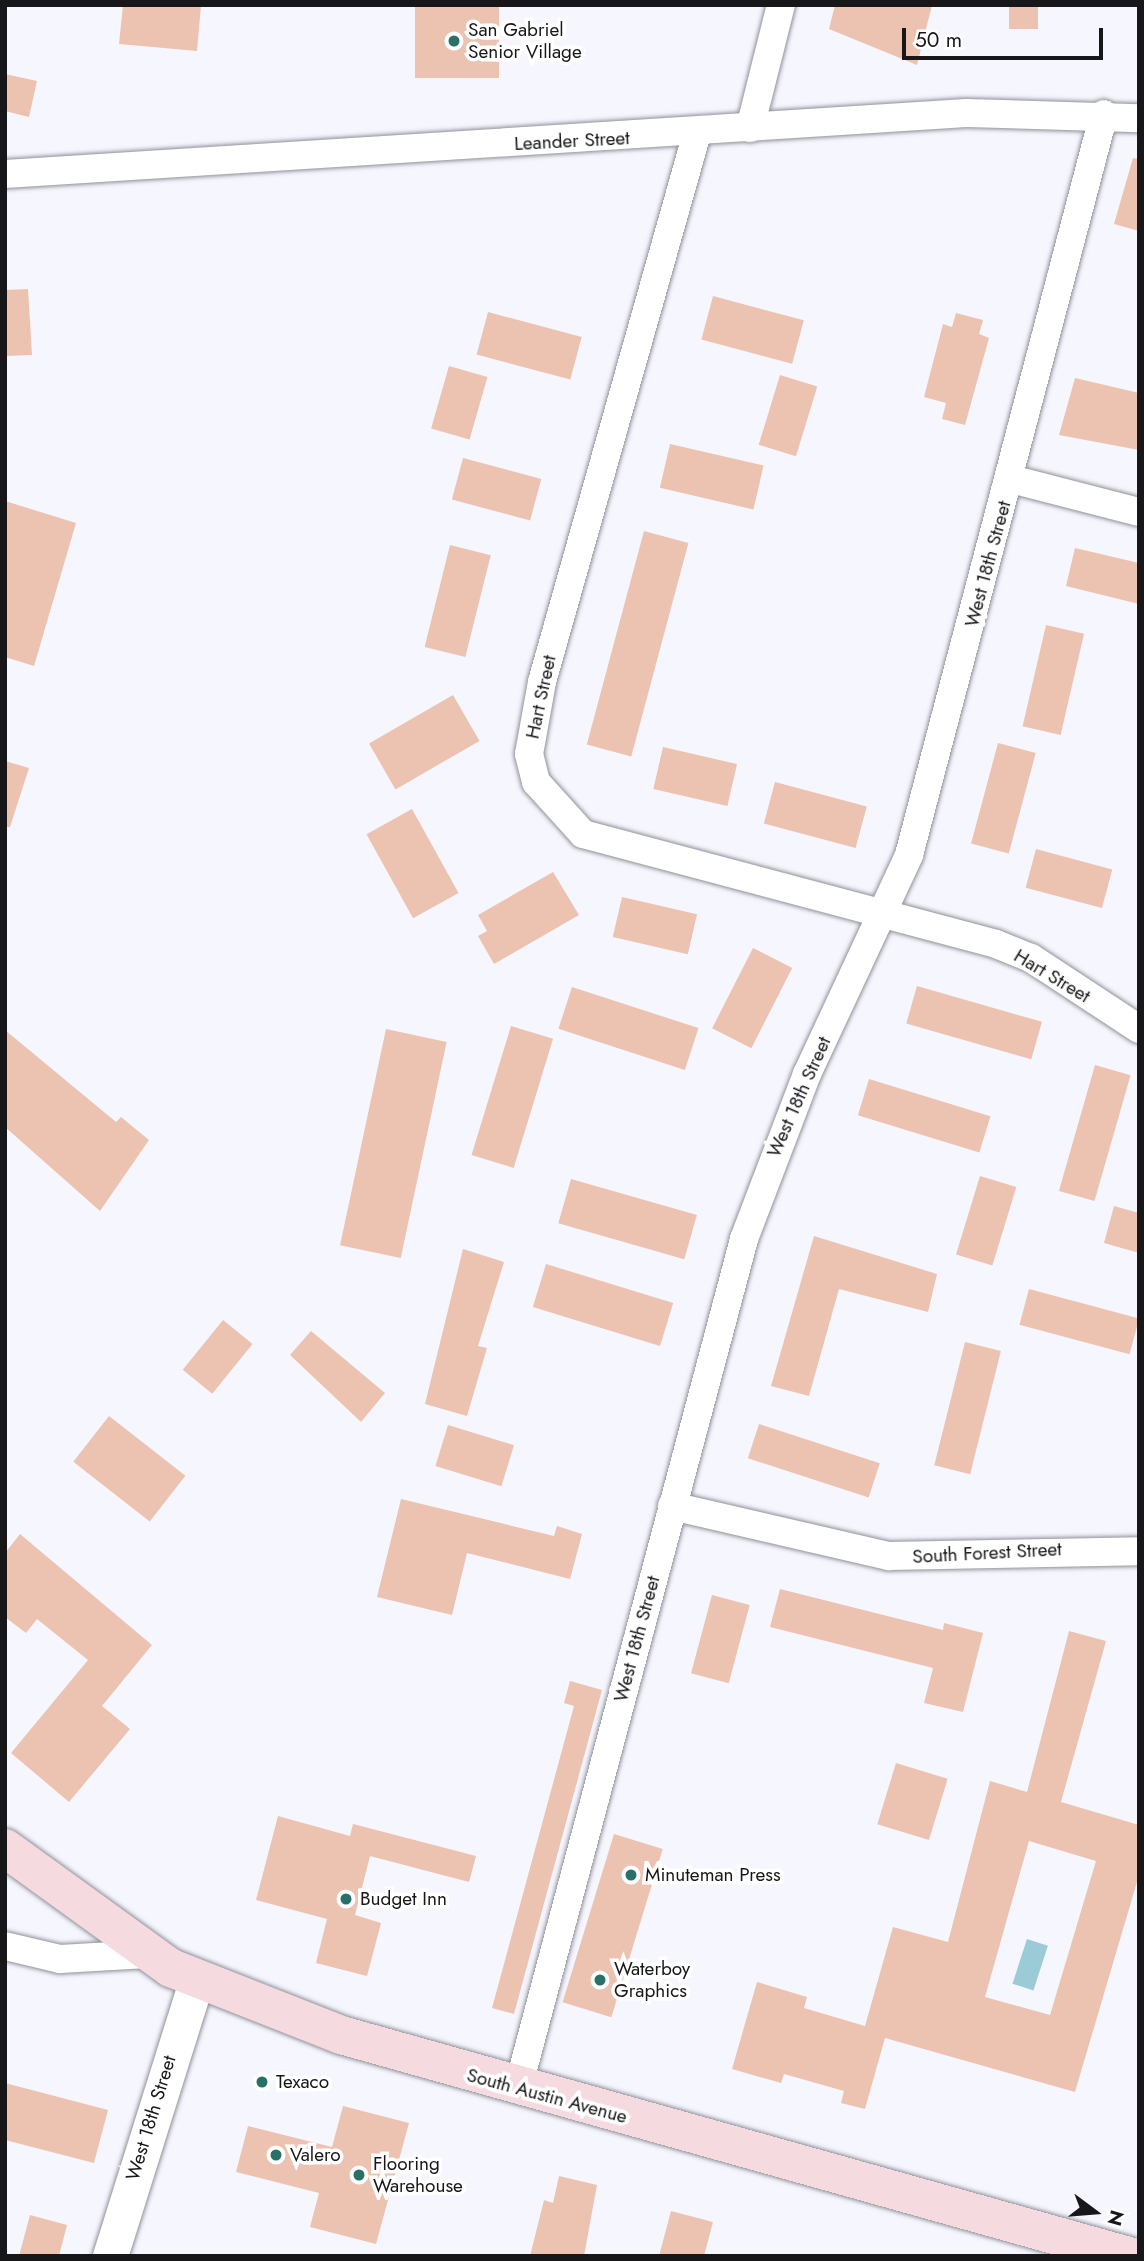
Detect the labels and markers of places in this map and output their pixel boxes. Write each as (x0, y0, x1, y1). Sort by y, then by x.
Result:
place label: San Gabriel Senior Village (468, 19, 582, 63)
marker: San Gabriel Senior Village (446, 33, 462, 49)
place label: Minuteman Press (645, 1864, 781, 1886)
marker: Minuteman Press (623, 1867, 639, 1883)
place label: Budget Inn (360, 1888, 447, 1910)
marker: Budget Inn (338, 1891, 354, 1907)
place label: Waterboy Graphics (614, 1958, 690, 2002)
marker: Waterboy Graphics (592, 1972, 608, 1988)
place label: Texaco (276, 2071, 329, 2093)
marker: Texaco (254, 2074, 270, 2090)
place label: Valero (290, 2144, 341, 2166)
marker: Valero (268, 2147, 284, 2163)
place label: Flooring Warehouse (373, 2153, 463, 2197)
marker: Flooring Warehouse (351, 2167, 367, 2183)

